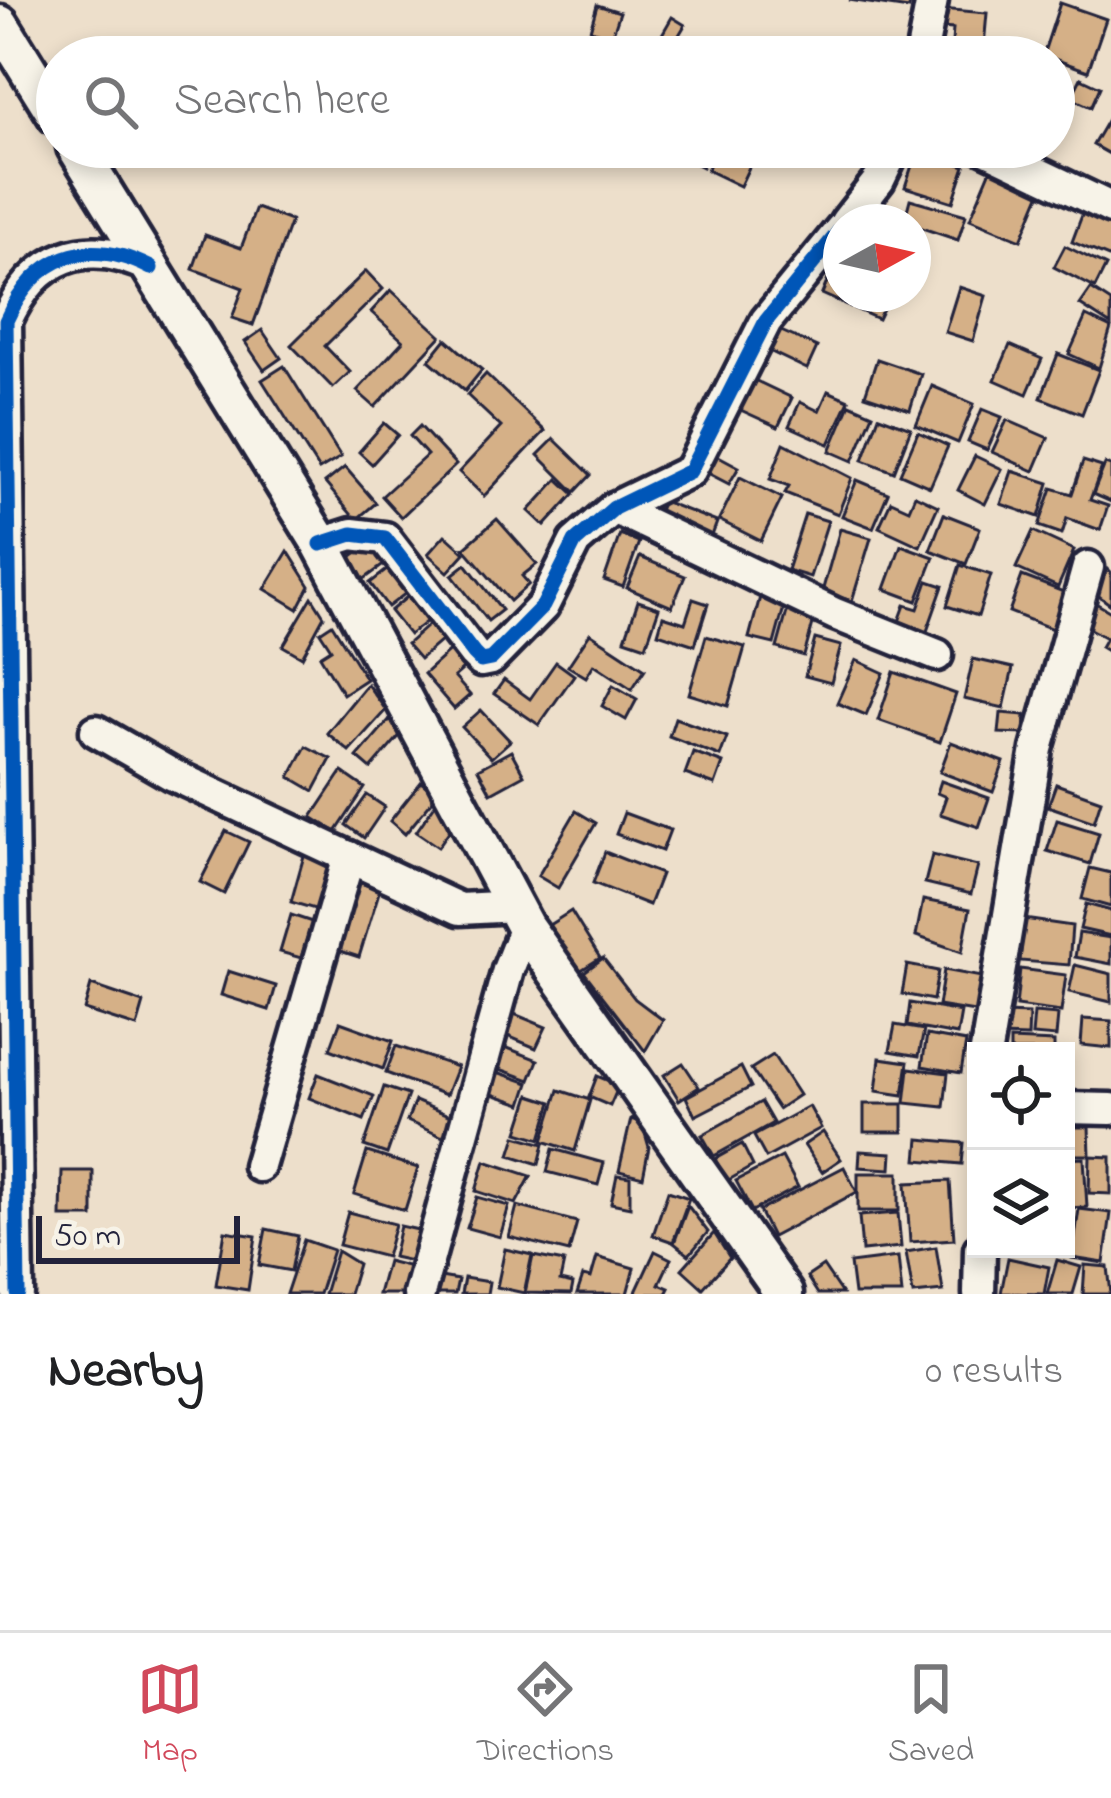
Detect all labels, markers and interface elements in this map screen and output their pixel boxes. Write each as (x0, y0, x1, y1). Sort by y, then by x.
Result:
search box (36, 36, 1075, 168)
icon: search (78, 69, 144, 135)
text: Search here (174, 69, 390, 135)
north arrow (823, 204, 931, 312)
map controls (967, 1042, 1075, 1258)
button: locate (967, 1042, 1075, 1150)
button: layers (967, 1150, 1075, 1258)
scale bar (36, 1210, 240, 1263)
text: 50 m (54, 1213, 121, 1261)
text: Nearby (48, 1335, 204, 1410)
text: 0 results (925, 1344, 1063, 1401)
tab: Map (137, 1656, 203, 1776)
tab: Directions (477, 1656, 614, 1776)
tab: Saved (888, 1656, 974, 1776)

